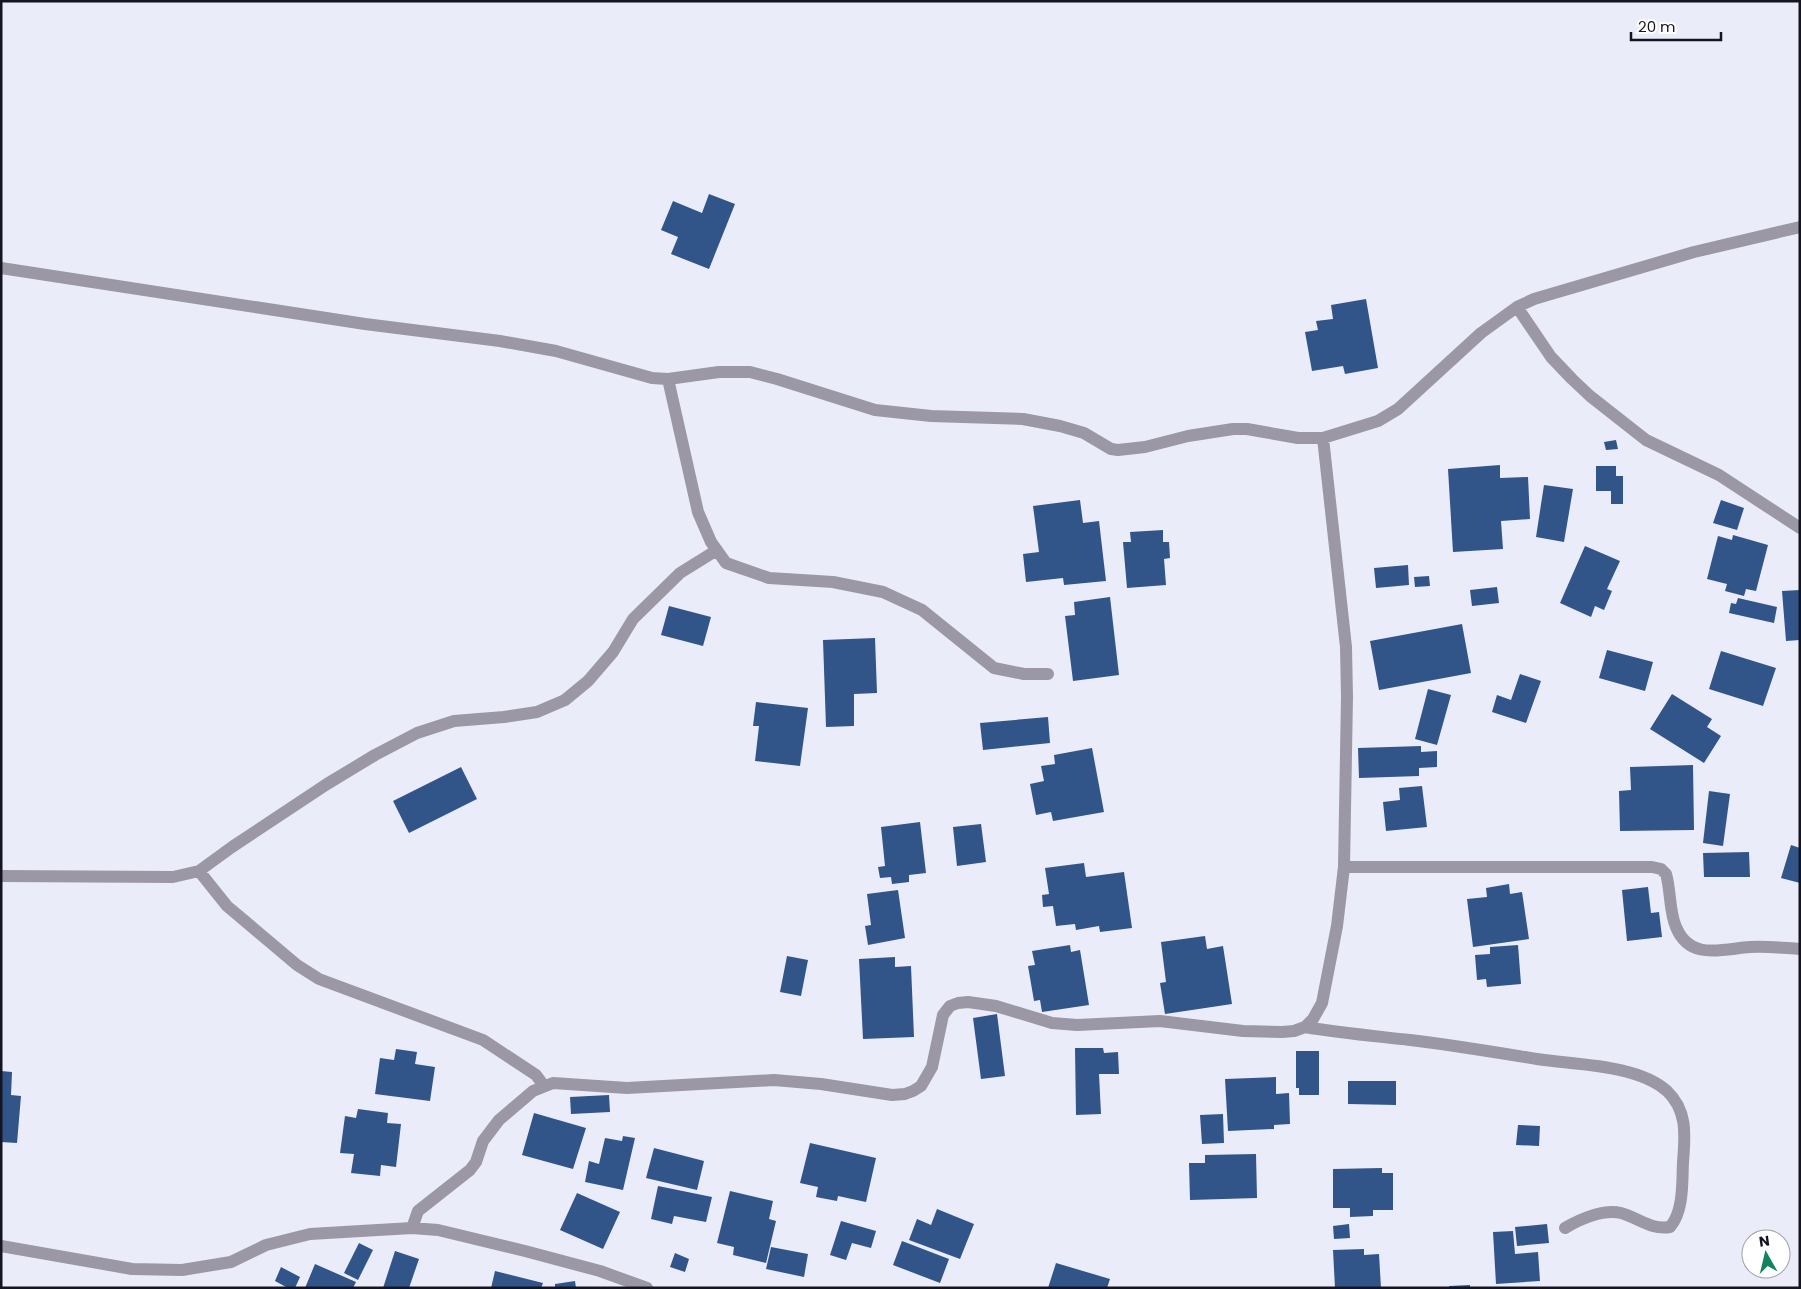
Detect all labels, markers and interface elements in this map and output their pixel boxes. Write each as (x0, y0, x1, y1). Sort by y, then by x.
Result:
scale bar (1631, 10, 1721, 42)
text: 20 m (1638, 16, 1676, 37)
north arrow (1741, 1229, 1791, 1279)
text: N (1758, 1230, 1771, 1252)

